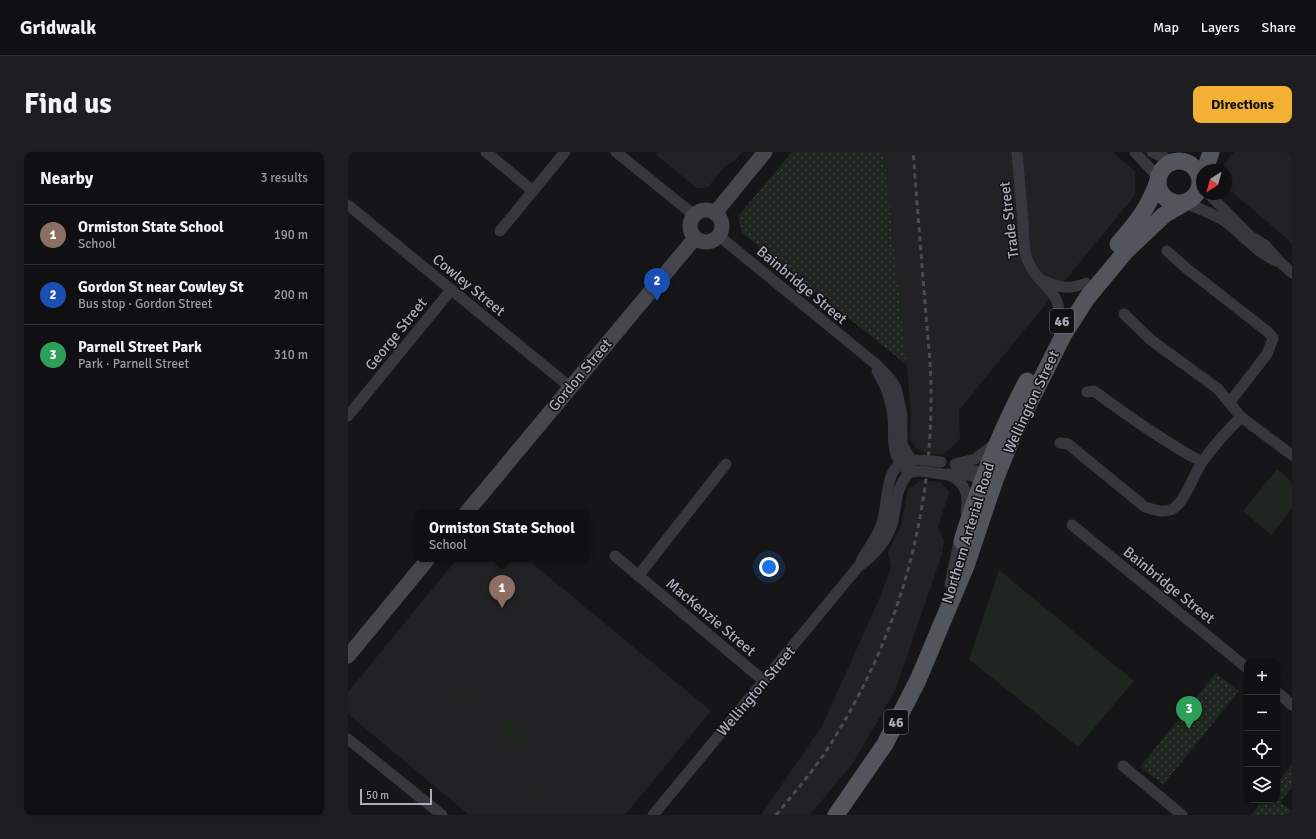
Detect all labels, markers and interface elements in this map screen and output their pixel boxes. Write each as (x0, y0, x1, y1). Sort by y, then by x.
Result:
text: Gridwalk (20, 16, 96, 40)
text: Map (1153, 19, 1179, 36)
text: Layers (1201, 19, 1240, 36)
text: Share (1262, 19, 1296, 36)
button: Directions (1193, 86, 1292, 123)
text: Find us (24, 87, 112, 121)
north arrow (1196, 164, 1232, 200)
text: Nearby (40, 168, 93, 189)
text: 3 results (260, 170, 308, 186)
street label: Trade Street (995, 180, 1023, 260)
text: Ormiston State School (78, 218, 224, 236)
text: 1 (49, 227, 57, 243)
text: 190 m (274, 227, 308, 243)
text: School (78, 236, 116, 252)
street label: Bainbridge Street (753, 242, 851, 328)
street label: Cowley Street (429, 250, 509, 320)
pin: 2 (644, 268, 670, 301)
text: Gordon St near Cowley St (78, 278, 244, 296)
text: 2 (49, 287, 57, 303)
text: 200 m (274, 287, 308, 303)
street label: George Street (361, 294, 431, 374)
text: Bus stop · Gordon Street (78, 296, 212, 312)
road number: 46 (1050, 309, 1074, 333)
street label: Gordon Street (544, 335, 616, 415)
text: Parnell Street Park (78, 338, 202, 356)
text: 3 (49, 347, 57, 363)
text: 310 m (274, 347, 308, 363)
street label: Wellington Street (999, 347, 1063, 457)
text: Park · Parnell Street (78, 356, 189, 372)
street label: Northern Arterial Road (938, 460, 998, 606)
popup (415, 510, 589, 562)
text: Ormiston State School (429, 519, 575, 537)
text: School (429, 537, 467, 553)
street label: Bainbridge Street (1120, 543, 1218, 627)
your location (759, 557, 779, 577)
street label: MacKenzie Street (662, 574, 760, 660)
pin: 1 (489, 575, 515, 608)
street label: Wellington Street (713, 642, 799, 740)
map controls (1244, 659, 1280, 803)
button: + (1244, 659, 1280, 695)
button: − (1244, 695, 1280, 731)
pin: 3 (1176, 696, 1202, 729)
road number: 46 (884, 710, 908, 734)
button: locate (1244, 731, 1280, 767)
button: layers (1244, 767, 1280, 803)
scale bar (360, 787, 432, 806)
text: 50 m (366, 789, 389, 802)

